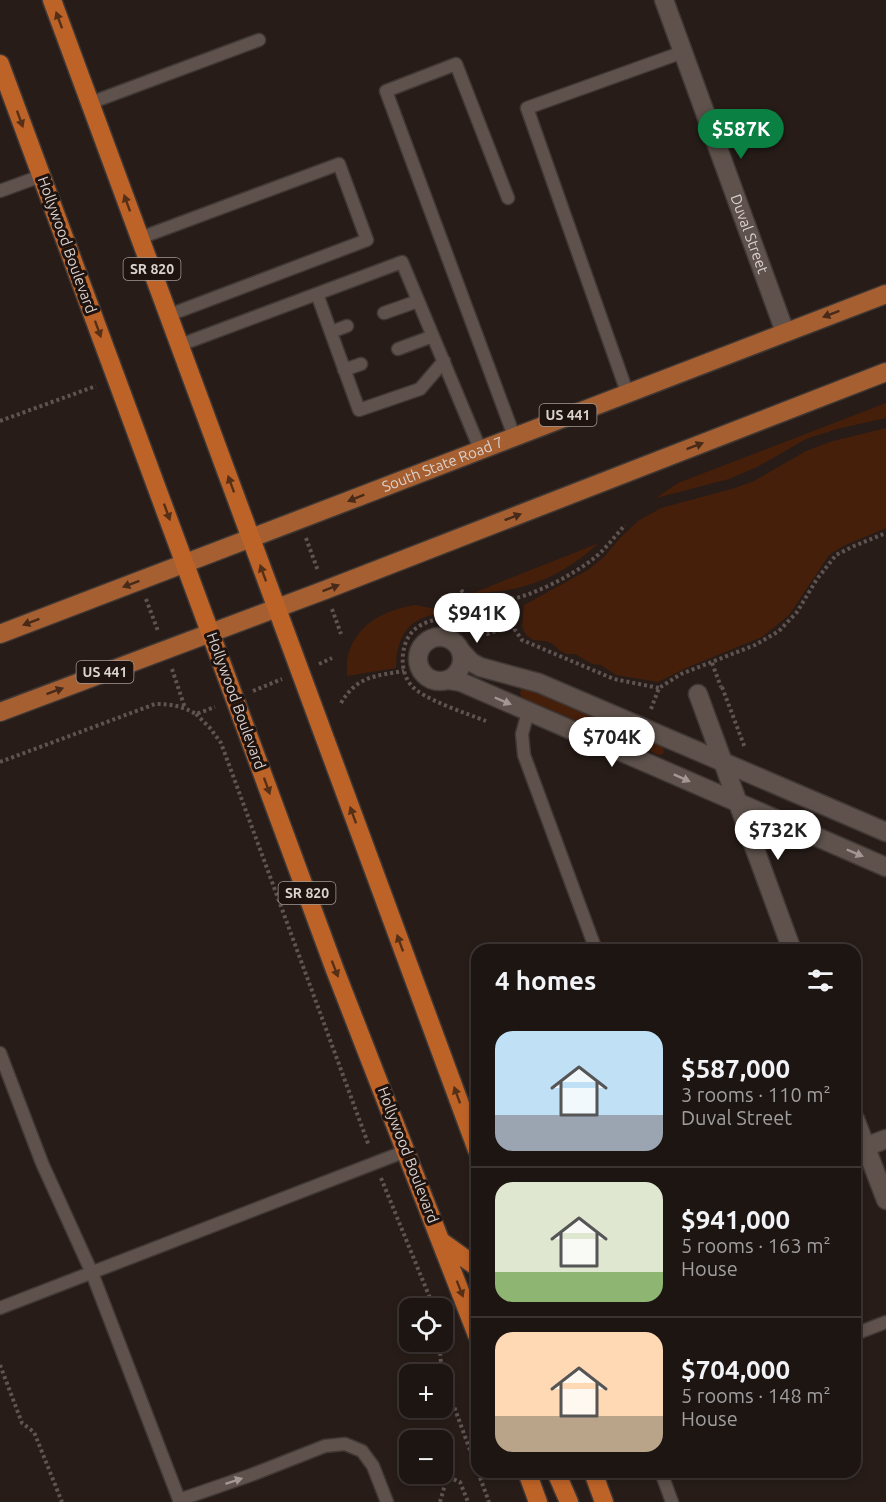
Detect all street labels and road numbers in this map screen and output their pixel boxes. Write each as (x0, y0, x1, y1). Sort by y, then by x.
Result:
street label: Hollywood Boulevard (35, 174, 100, 316)
street label: Duval Street (727, 192, 772, 276)
road number: SR 820 (124, 258, 180, 280)
road number: US 441 (540, 404, 596, 426)
street label: South State Road 7 (379, 433, 506, 495)
street label: Hollywood Boulevard (204, 630, 269, 772)
road number: US 441 (76, 661, 134, 683)
road number: SR 820 (278, 882, 336, 904)
street label: Hollywood Boulevard (375, 1084, 442, 1225)

